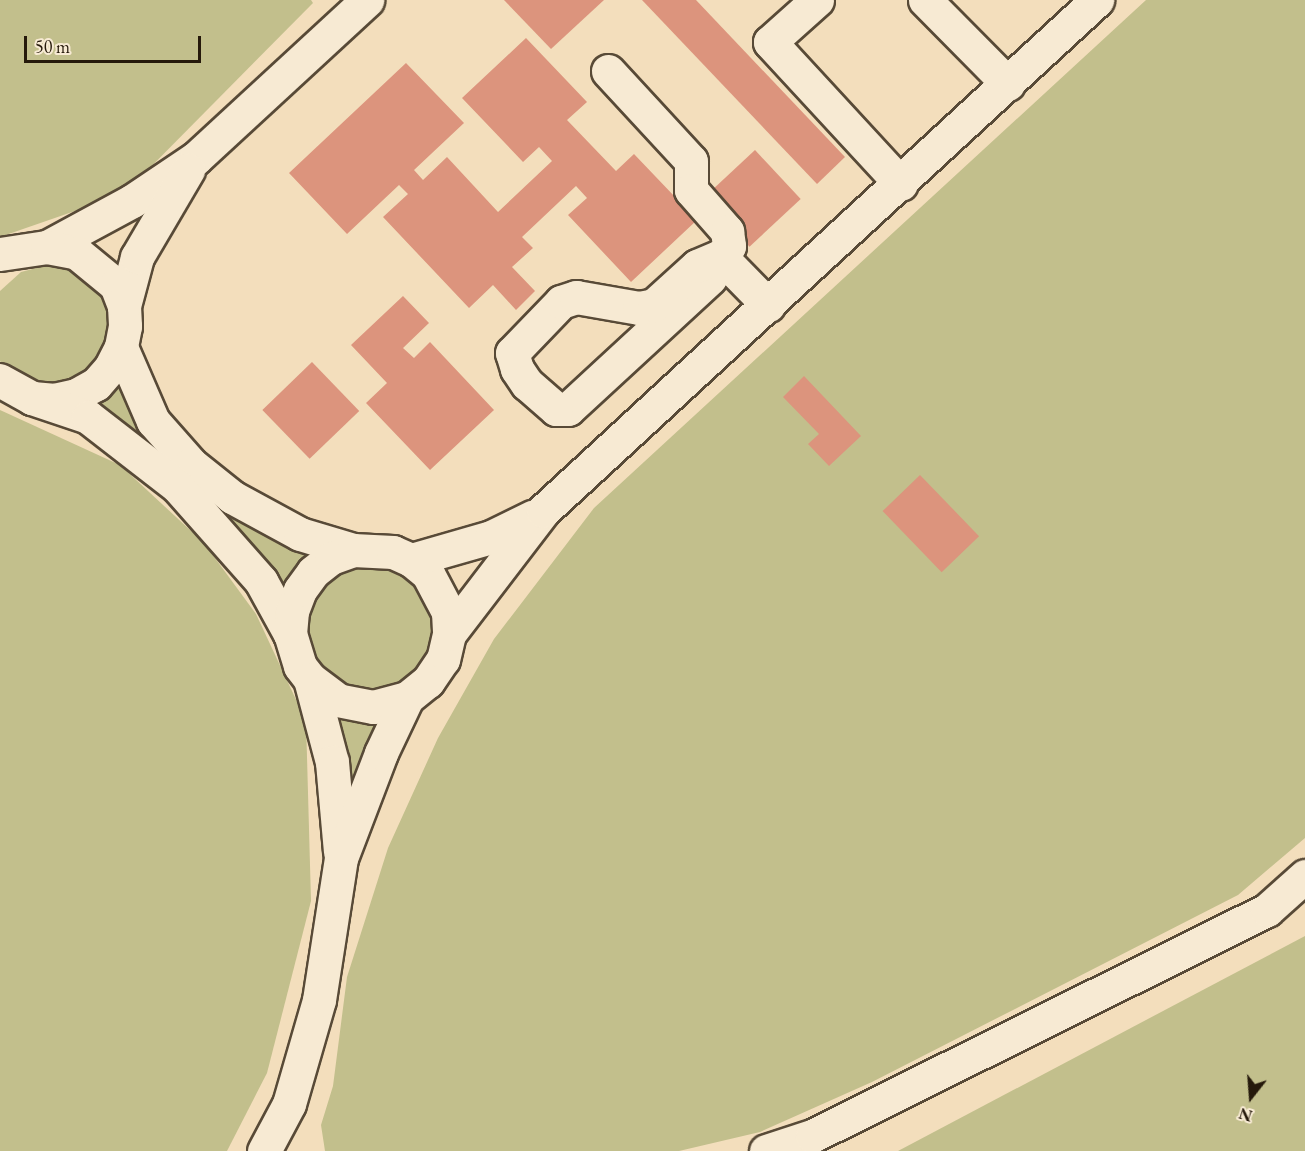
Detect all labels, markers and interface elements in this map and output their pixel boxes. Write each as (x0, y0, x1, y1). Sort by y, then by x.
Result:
scale bar (27, 24, 204, 62)
text: 50 m (35, 35, 70, 58)
north arrow (1221, 1067, 1281, 1127)
text: N (1236, 1103, 1255, 1127)

